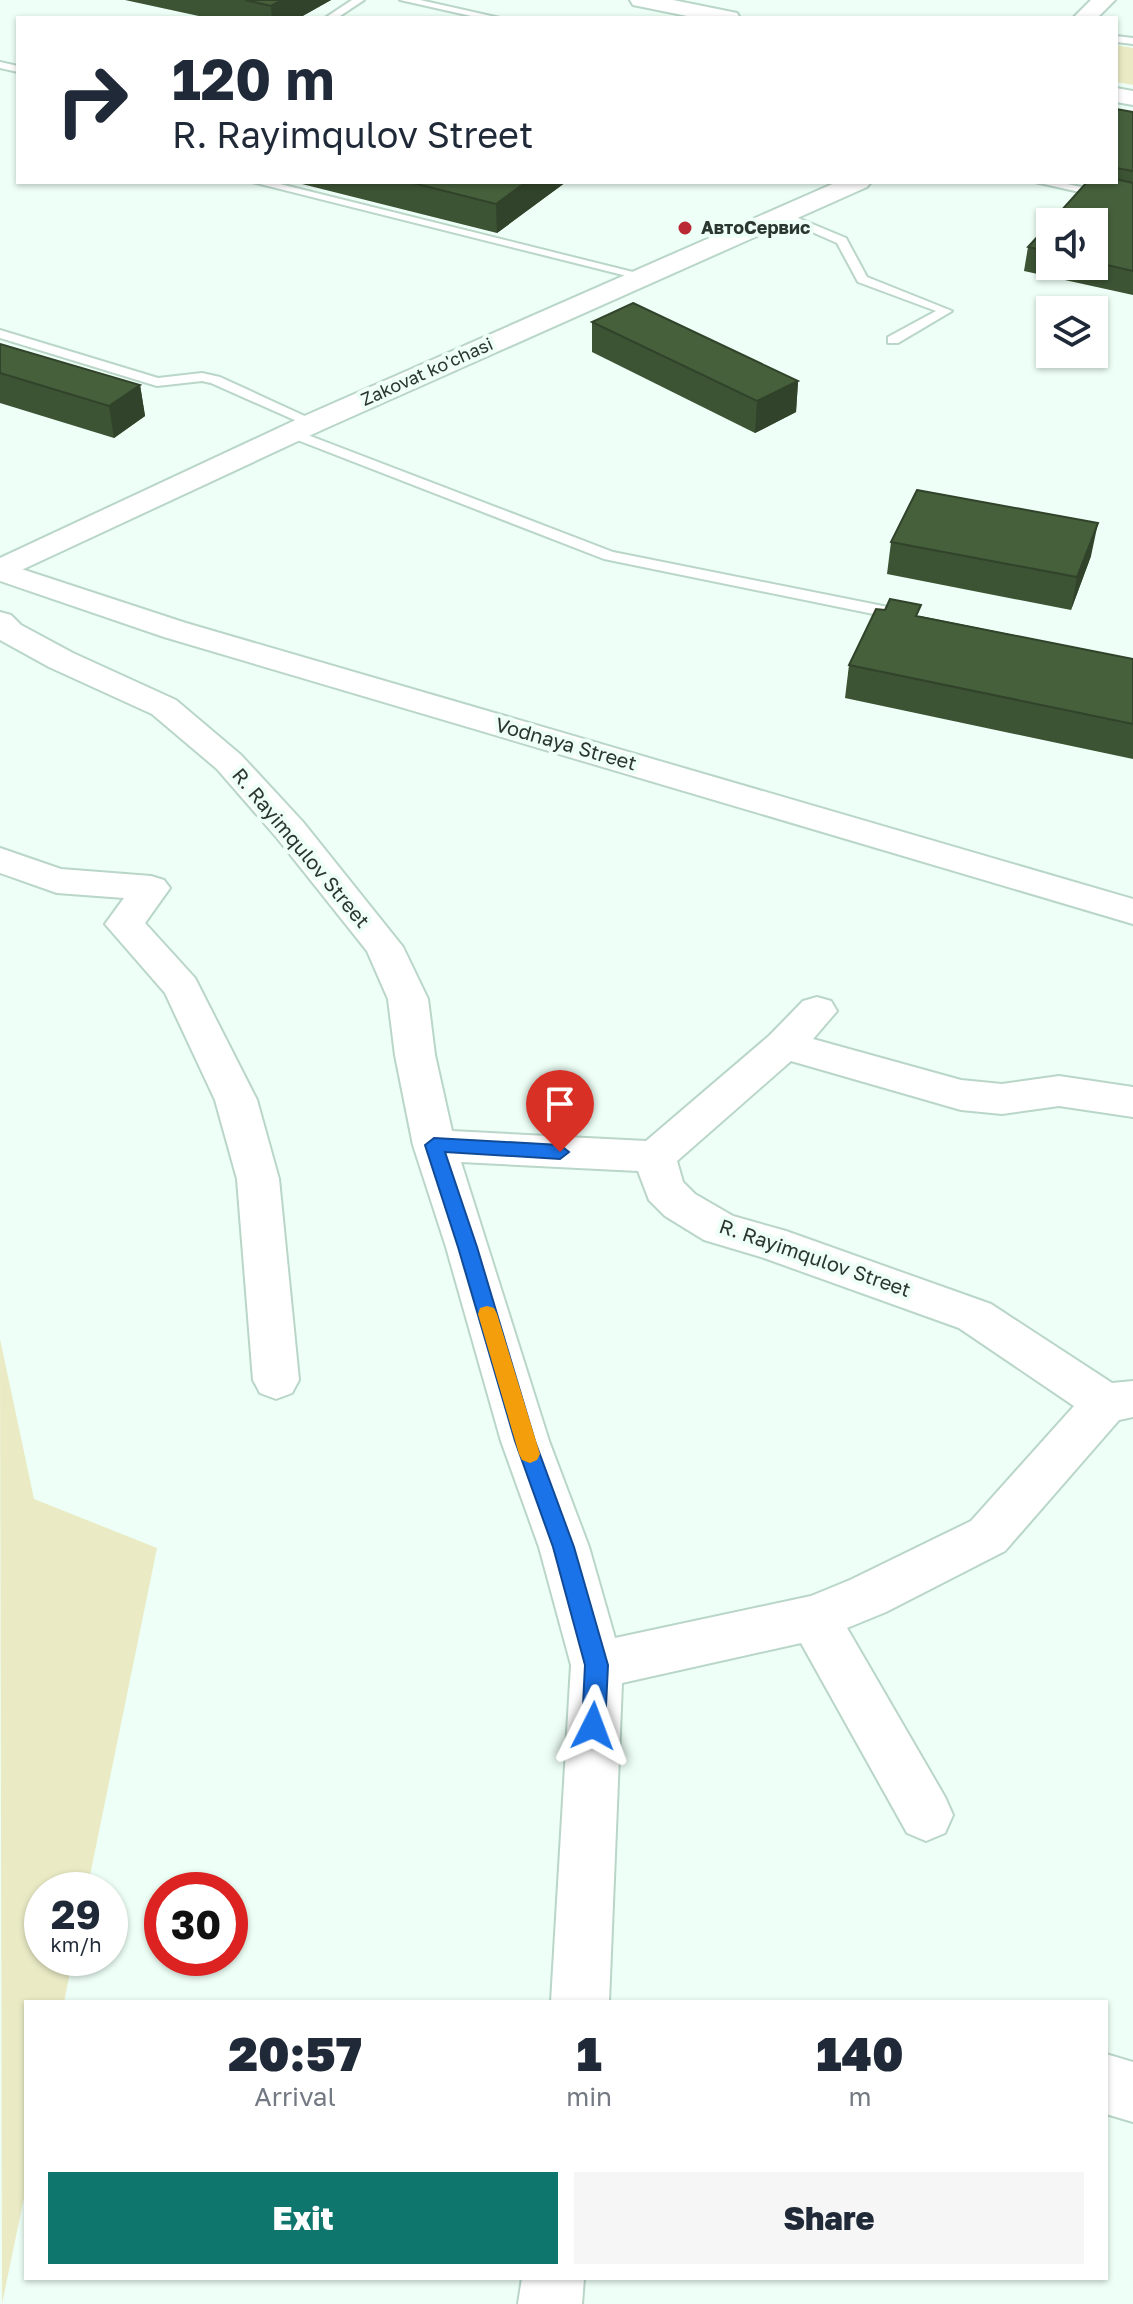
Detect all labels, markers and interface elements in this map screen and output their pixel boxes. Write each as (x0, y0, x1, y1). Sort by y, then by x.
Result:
text: 120 m (172, 45, 334, 112)
icon: right (40, 48, 144, 152)
text: R. Rayimqulov Street (172, 113, 533, 156)
map controls (1036, 208, 1108, 368)
button: sound (1036, 208, 1108, 280)
place label: АвтоСервис (701, 216, 810, 238)
marker: АвтоСервис (676, 219, 694, 237)
button: layers (1036, 296, 1108, 368)
street label: Zakovat ko'chasi (357, 332, 496, 410)
street label: Vodnaya Street (493, 711, 640, 775)
street label: R. Rayimqulov Street (228, 763, 375, 932)
pin (526, 1070, 594, 1152)
icon: arrive (538, 1082, 582, 1126)
street label: R. Rayimqulov Street (717, 1213, 914, 1301)
position arrow (551, 1684, 635, 1768)
speed limit sign: 30 (144, 1872, 248, 1976)
text: 29 (51, 1890, 101, 1938)
text: km/h (51, 1932, 101, 1956)
text: 20:57 (228, 2024, 362, 2082)
text: 1 (576, 2024, 602, 2082)
text: 140 (816, 2024, 904, 2082)
text: Arrival (254, 2081, 336, 2112)
text: min (566, 2081, 612, 2112)
text: m (849, 2081, 872, 2112)
button: Exit (48, 2172, 558, 2264)
button: Share (574, 2172, 1084, 2264)

